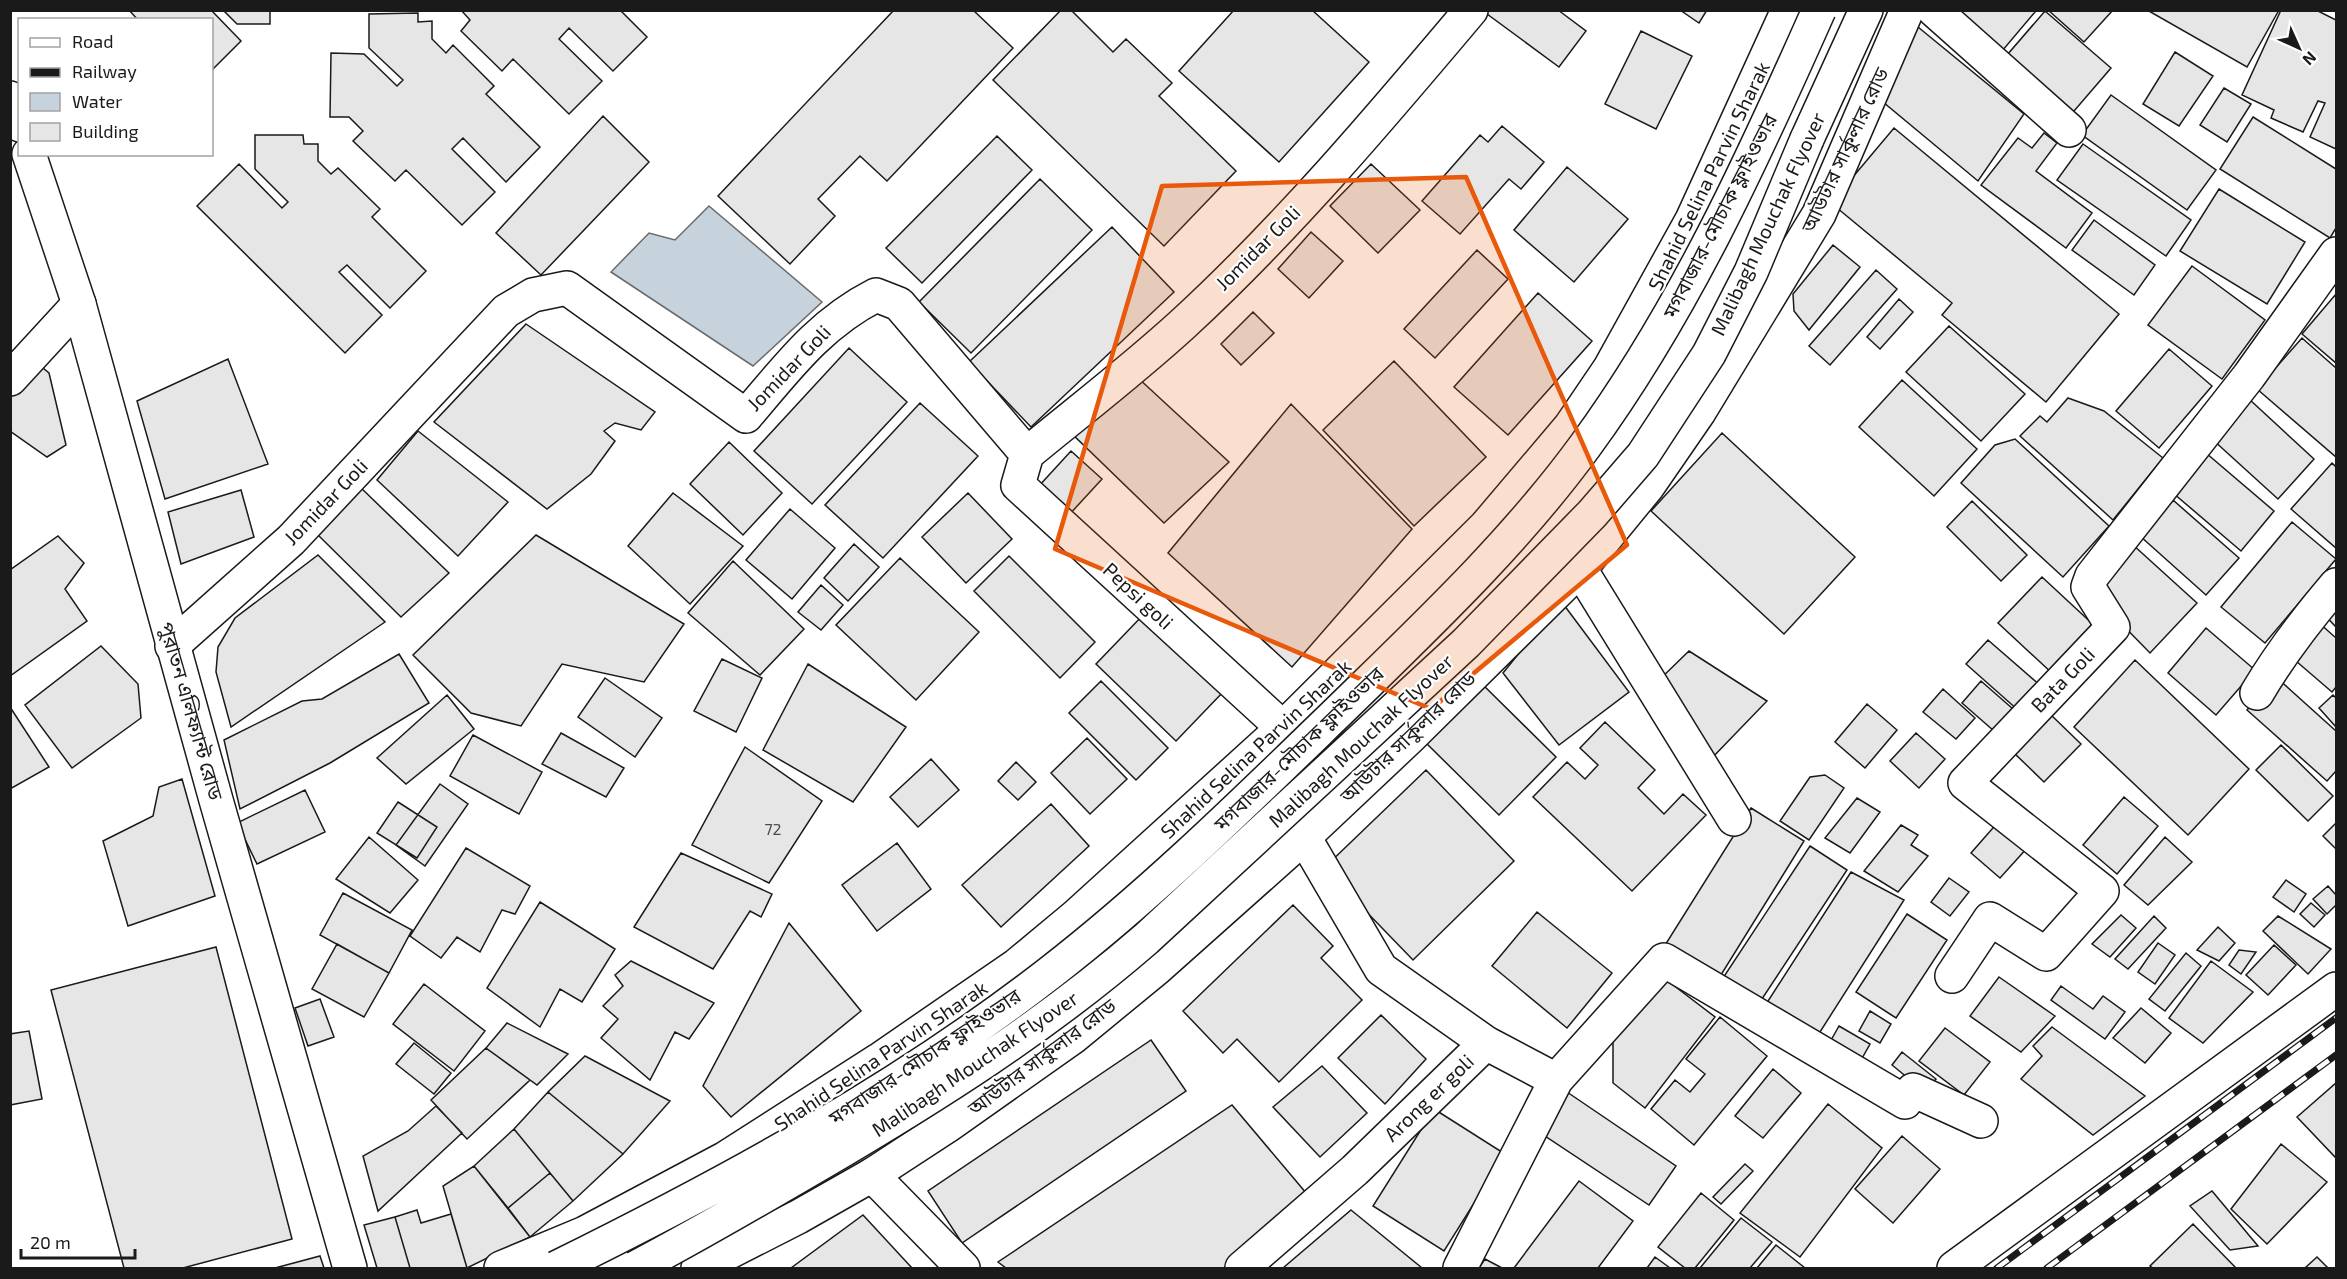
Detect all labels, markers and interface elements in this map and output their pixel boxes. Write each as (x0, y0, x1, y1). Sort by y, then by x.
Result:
legend (18, 18, 213, 156)
north arrow (2269, 18, 2329, 78)
text: Road (72, 30, 113, 52)
text: N (2299, 48, 2321, 70)
street label: Shahid Selina Parvin Sharak (1642, 57, 1774, 294)
text: Railway (72, 60, 137, 82)
street label: আউটার সার্কুলার রোড (1795, 63, 1894, 237)
text: Water (72, 90, 122, 112)
street label: মগবাজার-মৌচাক ফ্লাইওভার (1657, 108, 1782, 323)
street label: Malibagh Mouchak Flyover (1705, 108, 1829, 339)
text: Building (72, 120, 139, 142)
street label: Jomidar Goli (1210, 200, 1305, 295)
street label: Jomidar Goli (741, 319, 835, 415)
street label: Jomidar Goli (278, 453, 372, 549)
street label: Pepsi goli (1099, 557, 1179, 634)
street label: পুরাতন এলিফ্যান্ট রোড (154, 619, 229, 803)
street label: Bata Goli (2025, 642, 2099, 717)
street label: Malibagh Mouchak Flyover (1263, 648, 1458, 832)
street label: Shahid Selina Parvin Sharak (1155, 654, 1356, 843)
street label: মগবাজার-মৌচাক ফ্লাইওভার (1208, 660, 1389, 836)
street label: আউটার সার্কুলার রোড (1334, 665, 1481, 808)
house number: 72 (764, 819, 782, 838)
street label: Shahid Selina Parvin Sharak (769, 975, 991, 1135)
street label: মগবাজার-মৌচাক ফ্লাইওভার (823, 982, 1026, 1130)
street label: Malibagh Mouchak Flyover (867, 985, 1082, 1141)
street label: আউটার সার্কুলার রোড (962, 992, 1121, 1121)
street label: Arong er goli (1379, 1049, 1478, 1146)
scale bar (21, 1222, 135, 1260)
text: 20 m (30, 1231, 71, 1253)

